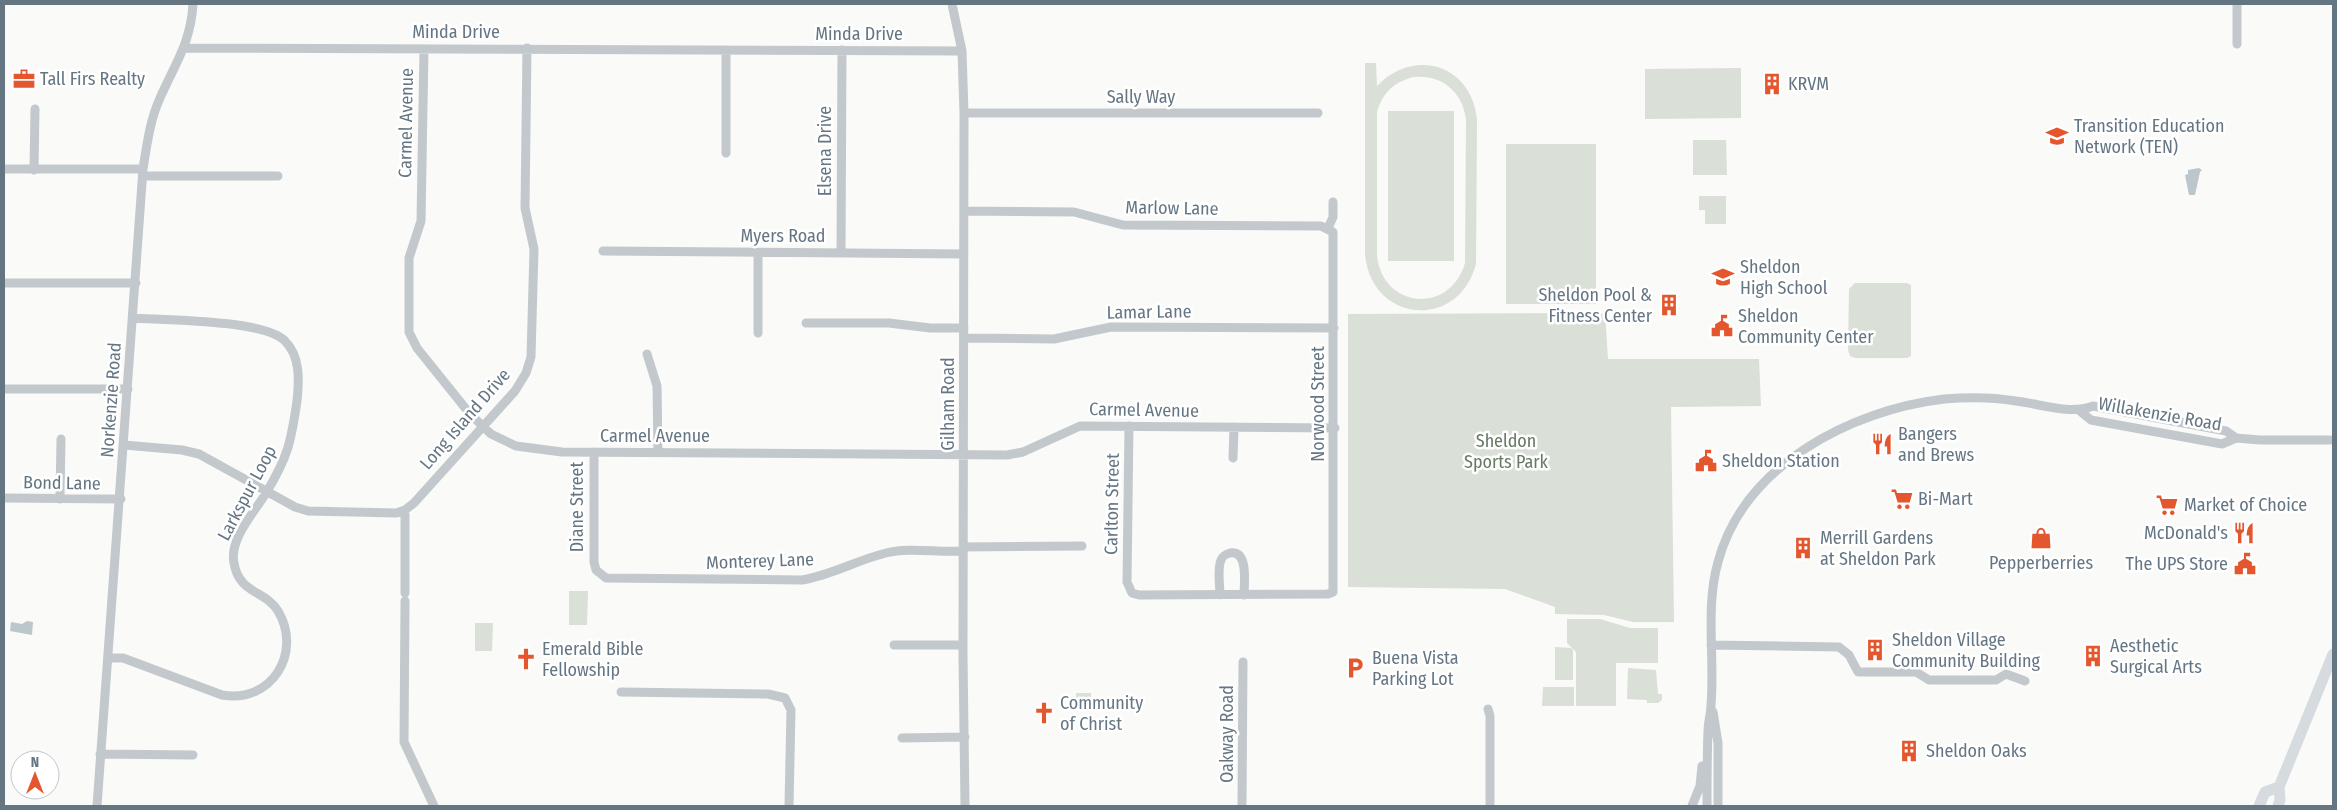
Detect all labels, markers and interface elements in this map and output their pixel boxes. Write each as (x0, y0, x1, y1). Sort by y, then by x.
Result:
street label: Minda Drive (412, 21, 500, 43)
street label: Minda Drive (815, 23, 903, 45)
office icon: Tall Firs Realty (11, 66, 37, 92)
place label: Tall Firs Realty (40, 68, 145, 90)
street label: Carmel Avenue (394, 68, 418, 178)
building icon: KRVM (1759, 71, 1785, 97)
place label: KRVM (1788, 73, 1829, 95)
street label: Sally Way (1107, 86, 1175, 108)
street label: Elsena Drive (814, 106, 836, 196)
place label: Transition Education Network (TEN) (2074, 115, 2225, 158)
school or university icon: Transition Education Network (TEN) (2044, 123, 2070, 149)
street label: Marlow Lane (1125, 196, 1219, 220)
street label: Myers Road (741, 225, 825, 247)
place label: Sheldon High School (1740, 256, 1828, 299)
school or university icon: Sheldon High School (1710, 264, 1736, 290)
place label: Sheldon Pool & Fitness Center (1538, 284, 1653, 327)
building icon: Sheldon Pool & Fitness Center (1656, 292, 1682, 318)
street label: Lamar Lane (1106, 300, 1192, 324)
place label: Sheldon Community Center (1738, 305, 1874, 348)
public building icon: Sheldon Community Center (1709, 313, 1735, 339)
street label: Norkenzie Road (96, 342, 126, 458)
street label: Norwood Street (1307, 346, 1329, 462)
street label: Gilham Road (937, 357, 959, 451)
street label: Long Island Drive (415, 364, 515, 474)
street label: Willakenzie Road (2097, 392, 2223, 436)
street label: Carmel Avenue (1089, 398, 1199, 422)
place label: Bangers and Brews (1898, 423, 1974, 466)
street label: Carmel Avenue (600, 425, 710, 447)
park label: Sheldon Sports Park (1464, 430, 1549, 473)
restaurant icon: Bangers and Brews (1869, 431, 1895, 457)
street label: Larkspur Loop (213, 442, 281, 544)
public building icon: Sheldon Station (1693, 448, 1719, 474)
place label: Sheldon Station (1722, 450, 1840, 472)
street label: Carlton Street (1100, 453, 1124, 555)
street label: Diane Street (566, 462, 588, 552)
street label: Bond Lane (23, 471, 101, 495)
supermarket icon: Bi-Mart (1889, 486, 1915, 512)
place label: Bi-Mart (1918, 488, 1973, 510)
supermarket icon: Market of Choice (2154, 492, 2180, 518)
place label: Market of Choice (2184, 494, 2307, 516)
restaurant icon: McDonald's (2231, 520, 2257, 546)
place label: McDonald's (2144, 522, 2228, 544)
shop icon: Pepperberries (2028, 525, 2054, 551)
place label: Merrill Gardens at Sheldon Park (1820, 527, 1936, 570)
building icon: Merrill Gardens at Sheldon Park (1790, 535, 1816, 561)
street label: Monterey Lane (706, 548, 815, 574)
public building icon: The UPS Store (2232, 551, 2258, 577)
place label: Pepperberries (1989, 552, 2093, 574)
place label: The UPS Store (2126, 553, 2228, 575)
place label: Sheldon Village Community Building (1892, 629, 2041, 672)
place label: Aesthetic Surgical Arts (2110, 635, 2202, 678)
building icon: Sheldon Village Community Building (1862, 637, 1888, 663)
place label: Emerald Bible Fellowship (542, 638, 644, 681)
building icon: Aesthetic Surgical Arts (2080, 643, 2106, 669)
church icon: Emerald Bible Fellowship (513, 646, 539, 672)
place label: Buena Vista Parking Lot (1372, 647, 1459, 690)
parking icon: Buena Vista Parking Lot (1342, 655, 1368, 681)
street label: Oakway Road (1216, 685, 1238, 783)
place label: Community of Christ (1060, 692, 1143, 735)
church icon: Community of Christ (1031, 700, 1057, 726)
building icon: Sheldon Oaks (1896, 738, 1922, 764)
place label: Sheldon Oaks (1926, 740, 2027, 762)
north arrow (10, 750, 60, 800)
text: N (31, 754, 39, 771)

